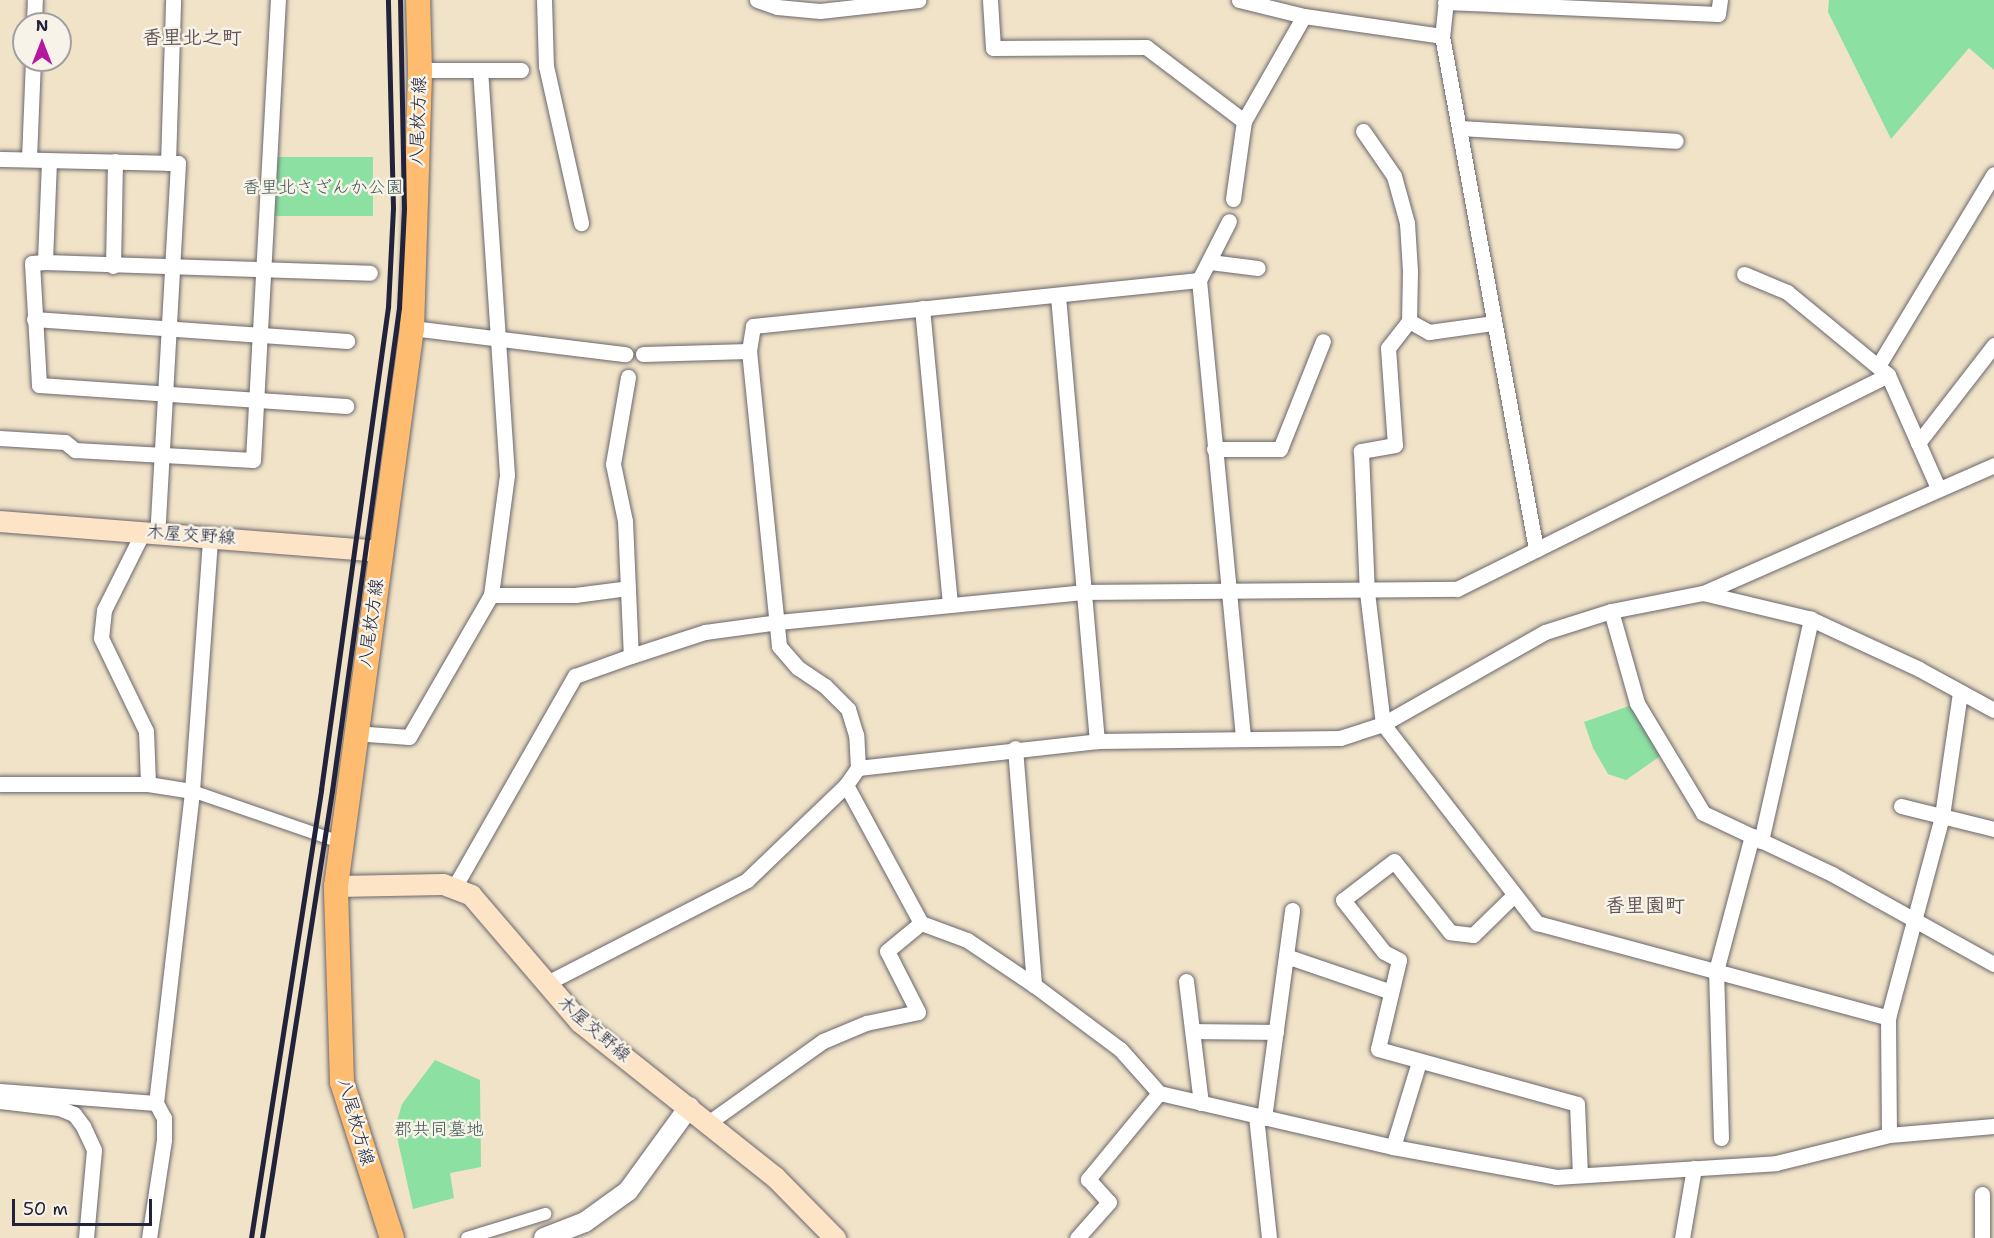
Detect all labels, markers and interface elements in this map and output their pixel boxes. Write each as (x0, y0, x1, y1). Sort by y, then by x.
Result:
north arrow (12, 12, 72, 72)
text: N (36, 15, 48, 36)
district label: 香里北之町 (142, 25, 242, 49)
street label: 八尾枚方線 (406, 76, 430, 166)
park label: 香里北さざんか公園 (242, 176, 404, 198)
street label: 木屋交野線 (145, 521, 237, 549)
street label: 八尾枚方線 (354, 577, 388, 669)
district label: 香里園町 (1605, 893, 1685, 917)
street label: 木屋交野線 (553, 991, 635, 1067)
street label: 八尾枚方線 (333, 1076, 379, 1168)
park label: 郡共同墓地 (394, 1118, 484, 1140)
scale bar (15, 1187, 154, 1225)
text: 50 m (23, 1197, 68, 1221)

